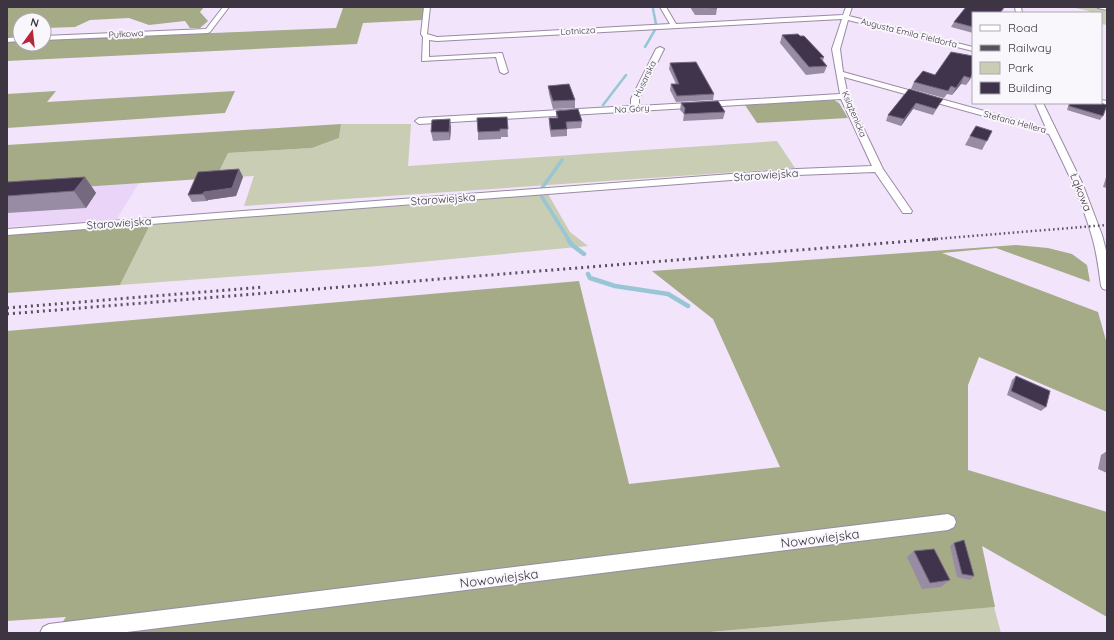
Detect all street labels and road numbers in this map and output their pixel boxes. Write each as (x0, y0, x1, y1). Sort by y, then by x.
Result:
street label: Augusta Emila Fieldorfa (860, 15, 958, 50)
street label: Lotnicza (560, 24, 596, 37)
street label: Pułkowa (108, 27, 144, 40)
street label: Husarska (631, 59, 658, 99)
street label: Książenicka (840, 89, 869, 139)
street label: Na Góry (614, 102, 650, 115)
street label: Stefana Hellera (983, 108, 1048, 135)
street label: Starowiejska (733, 166, 799, 184)
street label: Łąkowa (1067, 171, 1095, 213)
street label: Starowiejska (410, 190, 476, 208)
street label: Starowiejska (86, 214, 152, 232)
street label: Nowowiejska (780, 525, 860, 551)
street label: Nowowiejska (459, 565, 539, 591)

